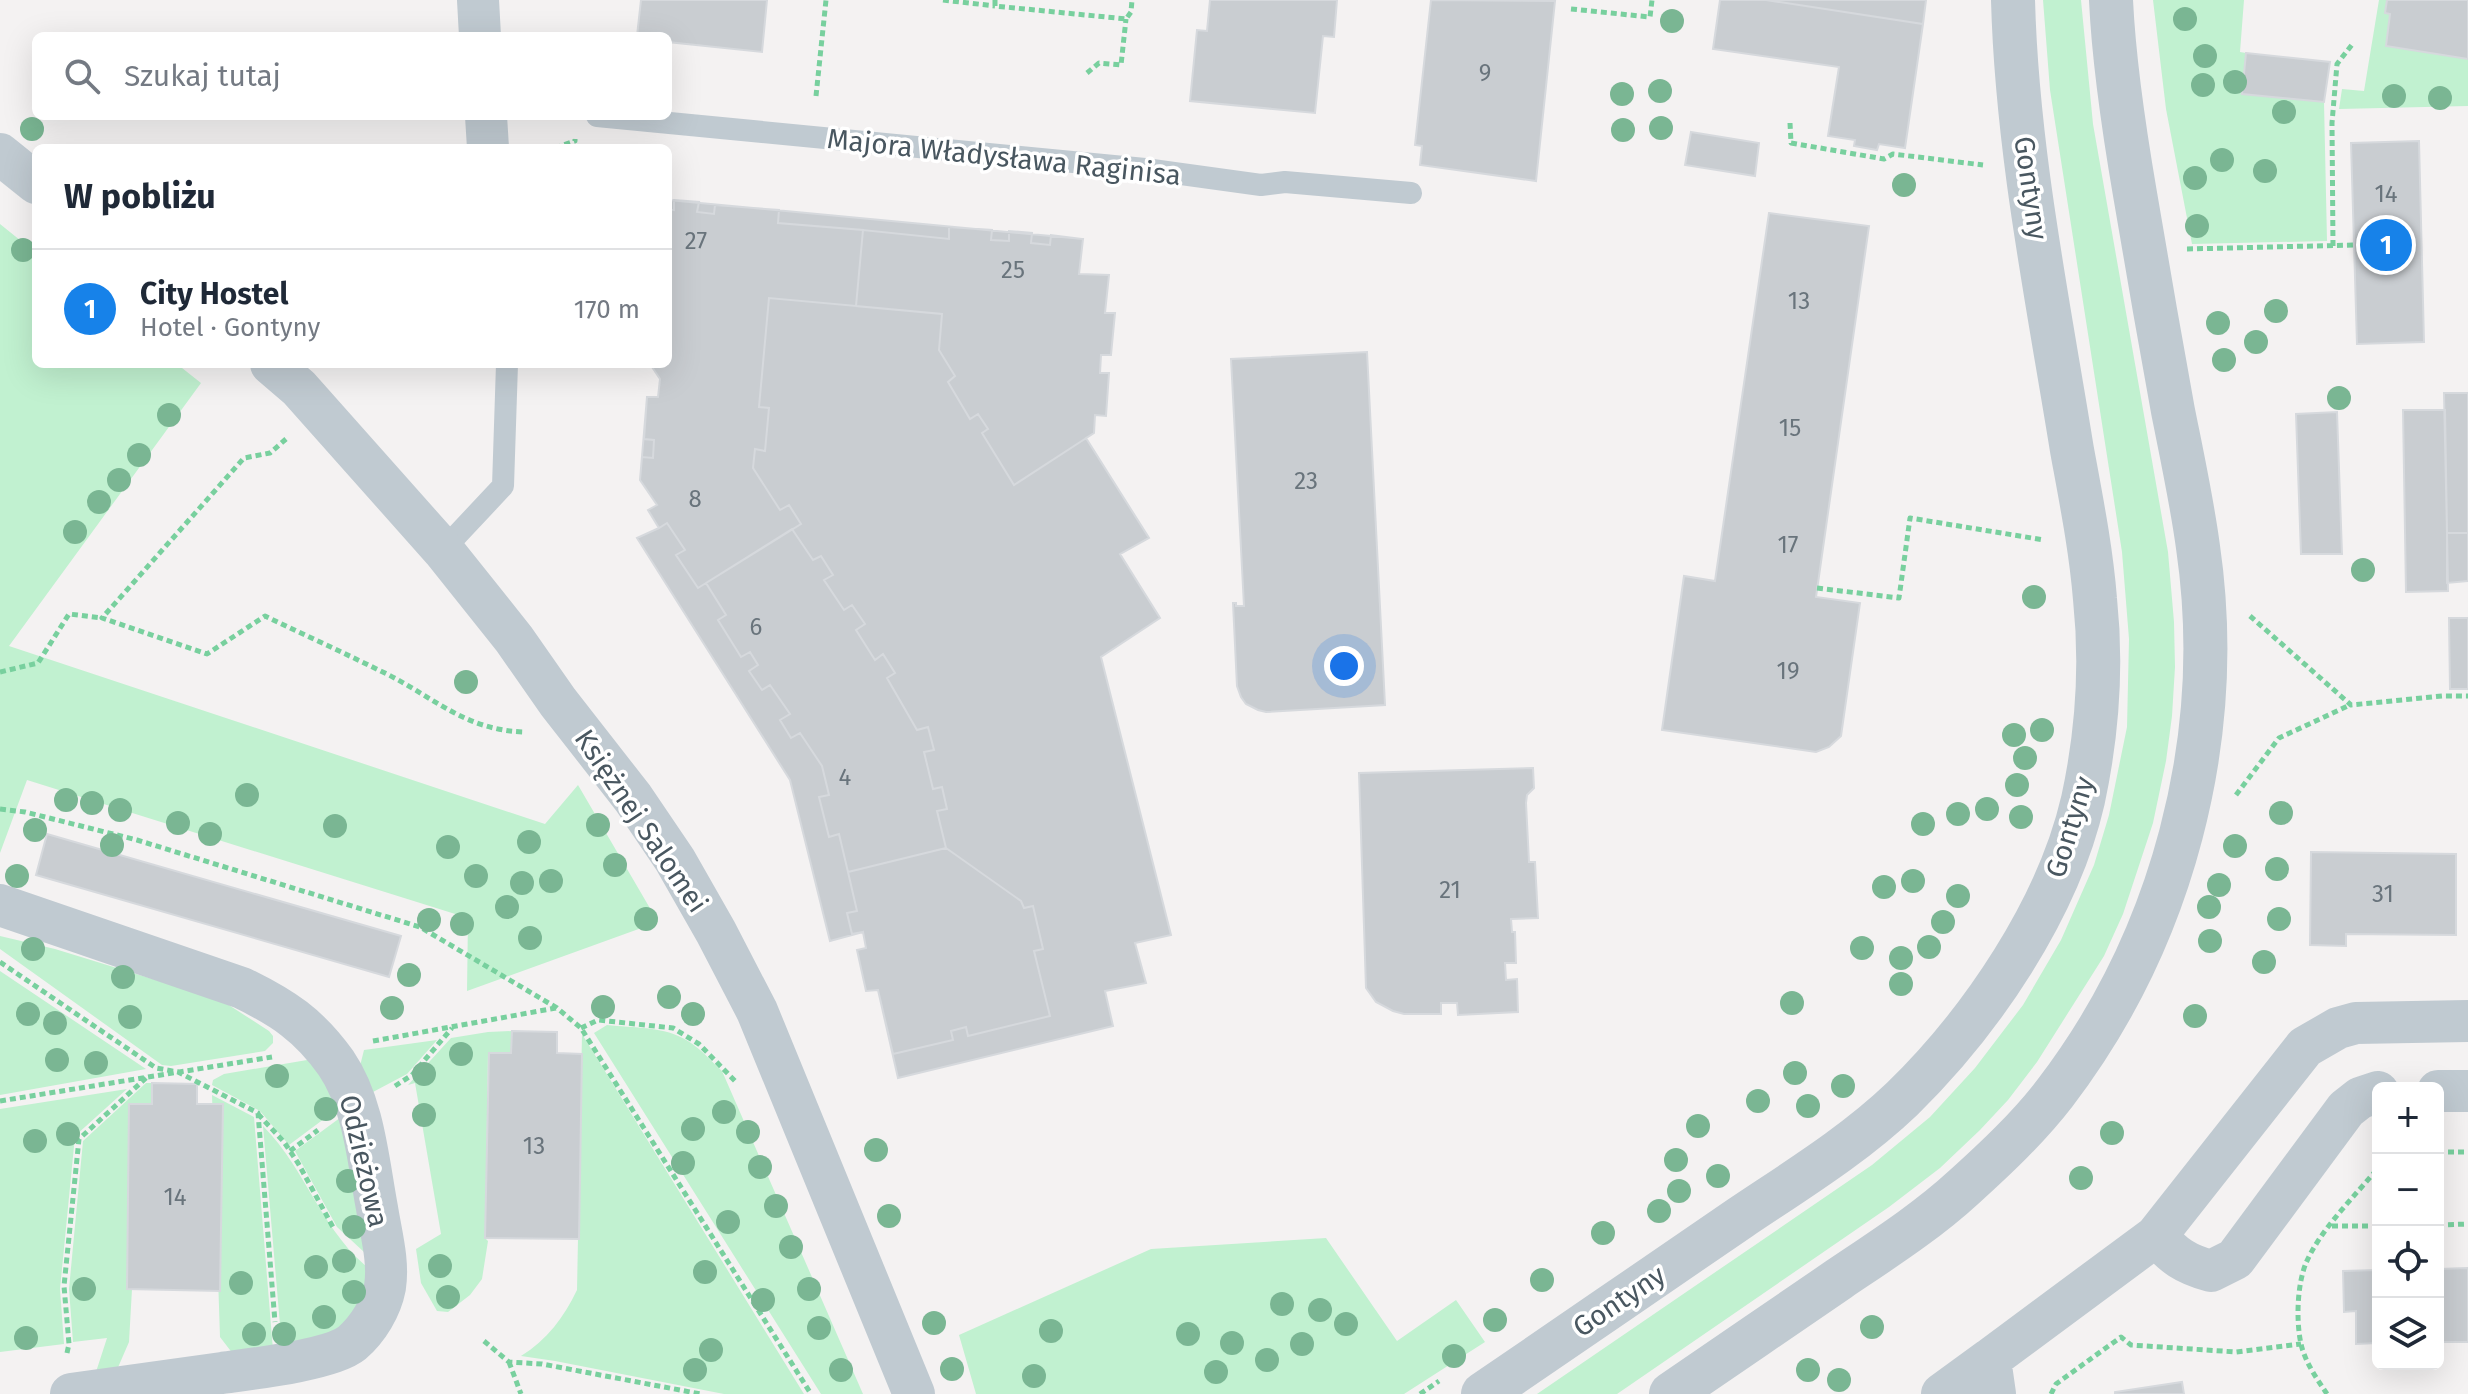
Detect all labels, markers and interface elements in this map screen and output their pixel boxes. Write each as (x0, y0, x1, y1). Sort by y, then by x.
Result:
search box (32, 32, 672, 120)
icon: search (60, 54, 104, 98)
text: Szukaj tutaj (124, 58, 281, 94)
house number: 9 (1479, 59, 1491, 87)
street label: Majora Władysława Raginisa (825, 122, 1183, 192)
street label: Gontyny (2007, 134, 2055, 242)
text: W pobliżu (64, 176, 216, 217)
house number: 14 (2374, 180, 2398, 208)
pin: 1 (2360, 215, 2412, 275)
house number: 27 (685, 227, 707, 255)
house number: 25 (1001, 256, 1025, 284)
text: City Hostel (140, 276, 288, 312)
house number: 13 (1788, 287, 1810, 315)
text: 1 (84, 294, 96, 325)
text: 170 m (574, 294, 640, 325)
text: Hotel · Gontyny (140, 312, 320, 343)
house number: 15 (1779, 414, 1801, 442)
house number: 23 (1294, 467, 1318, 495)
house number: 8 (688, 485, 702, 513)
house number: 17 (1777, 531, 1799, 559)
house number: 6 (750, 613, 762, 641)
your location (1324, 646, 1364, 686)
house number: 19 (1777, 657, 1800, 685)
street label: Księżnej Salomei (568, 723, 714, 919)
house number: 4 (839, 763, 852, 791)
street label: Gontyny (2039, 772, 2101, 882)
house number: 21 (1439, 876, 1461, 904)
house number: 31 (2372, 880, 2394, 908)
map controls (2372, 1082, 2444, 1370)
button: + (2372, 1082, 2444, 1154)
street label: Odzieżowa (333, 1092, 395, 1230)
house number: 13 (523, 1132, 545, 1160)
button: − (2372, 1154, 2444, 1226)
house number: 14 (163, 1183, 187, 1211)
button: locate (2372, 1226, 2444, 1298)
street label: Gontyny (1567, 1258, 1672, 1344)
button: layers (2372, 1298, 2444, 1370)

